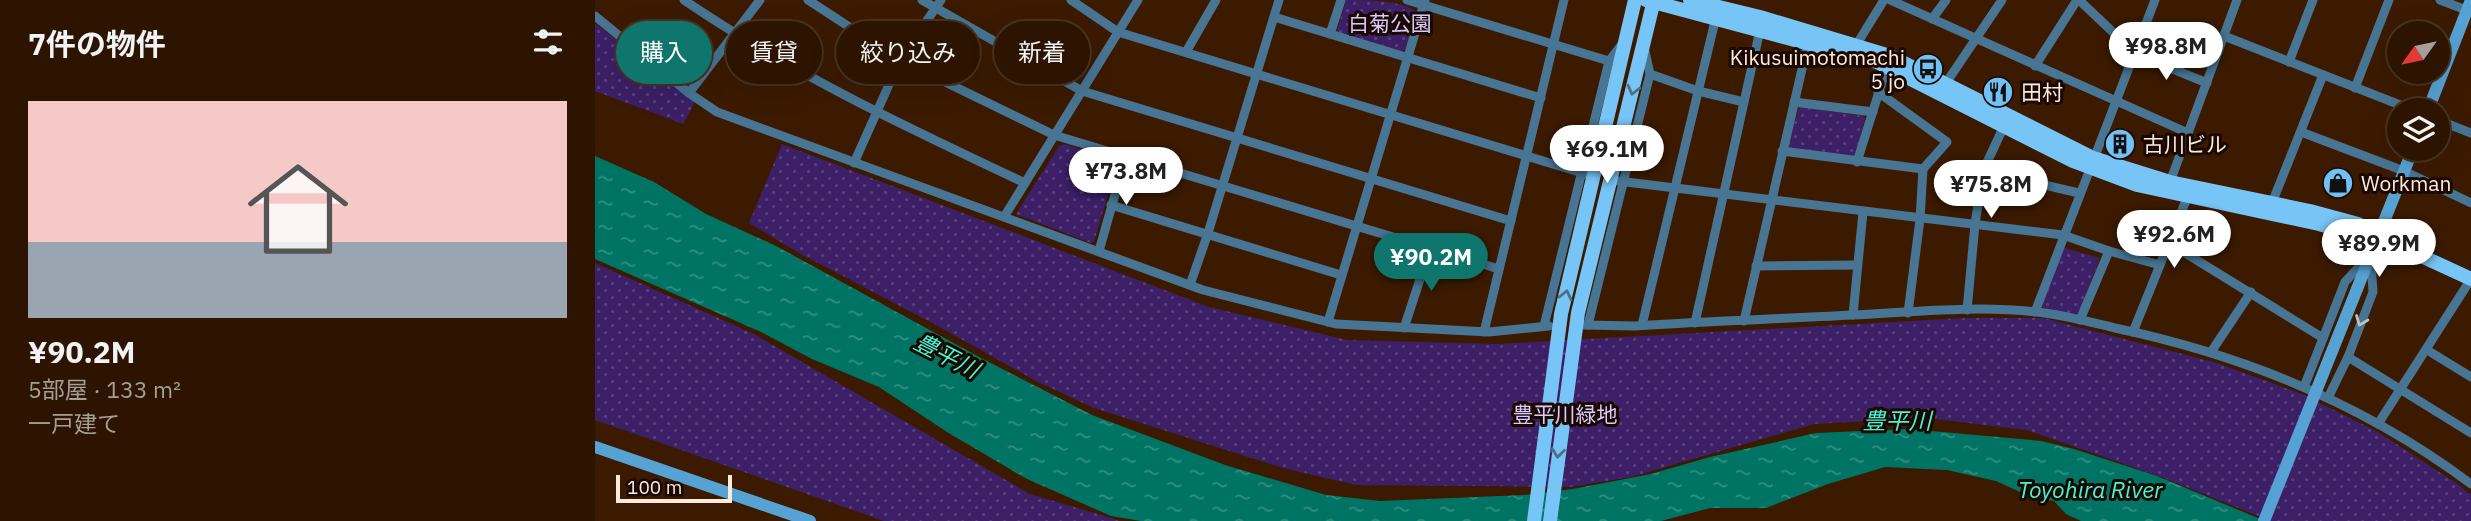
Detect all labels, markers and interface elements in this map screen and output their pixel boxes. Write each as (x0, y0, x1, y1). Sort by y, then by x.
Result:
park label: 白菊公園 (1348, 9, 1432, 37)
chip: 購入 (616, 21, 712, 84)
chip: 賃貸 (726, 21, 822, 84)
chip: 絞り込み (836, 21, 980, 84)
chip: 新着 (994, 21, 1090, 84)
north arrow (2387, 21, 2450, 84)
map controls (2387, 21, 2450, 161)
pin: ¥98.8M (2109, 22, 2223, 82)
icon: filters (529, 23, 567, 61)
text: 7件の物件 (28, 24, 166, 63)
text: ¥98.8M (2125, 30, 2207, 60)
place label: Kikusuimotomachi 5 jo (1730, 43, 1905, 95)
bus stop icon: Kikusuimotomachi 5 jo (1911, 52, 1945, 86)
restaurant icon: 田村 (1981, 75, 2015, 109)
place label: 田村 (2021, 78, 2063, 106)
one-way arrow (1627, 84, 1641, 96)
button: layers (2387, 98, 2450, 161)
pin: ¥69.1M (1550, 125, 1664, 185)
building icon: 古川ビル (2103, 127, 2137, 161)
place label: 古川ビル (2143, 130, 2227, 158)
text: ¥69.1M (1566, 133, 1648, 163)
icon: home (235, 146, 361, 272)
pin: ¥73.8M (1069, 148, 1183, 207)
text: ¥73.8M (1085, 155, 1167, 185)
pin: ¥75.8M (1934, 160, 2048, 220)
shop icon: Workman (2321, 166, 2355, 200)
text: ¥75.8M (1950, 168, 2032, 198)
place label: Workman (2361, 169, 2451, 197)
pin: ¥92.6M (2117, 210, 2231, 270)
text: ¥92.6M (2133, 218, 2215, 248)
pin: ¥89.9M (2322, 219, 2436, 279)
text: ¥89.9M (2338, 227, 2420, 257)
pin: ¥90.2M (1374, 233, 1488, 293)
text: ¥90.2M (1390, 241, 1472, 271)
one-way arrow (1557, 289, 1572, 301)
one-way arrow (2356, 315, 2370, 327)
water label: 豊平川 (909, 326, 987, 385)
text: ¥90.2M (28, 332, 135, 371)
text: 5部屋 · 133 m² (28, 374, 181, 404)
park label: 豊平川緑地 (1513, 400, 1618, 428)
water label: 豊平川 (1863, 405, 1935, 435)
text: 一戸建て (28, 408, 120, 438)
one-way arrow (1551, 448, 1566, 459)
scale bar (616, 472, 731, 504)
water label: Toyohira River (2018, 474, 2163, 504)
text: 100 m (627, 475, 682, 499)

